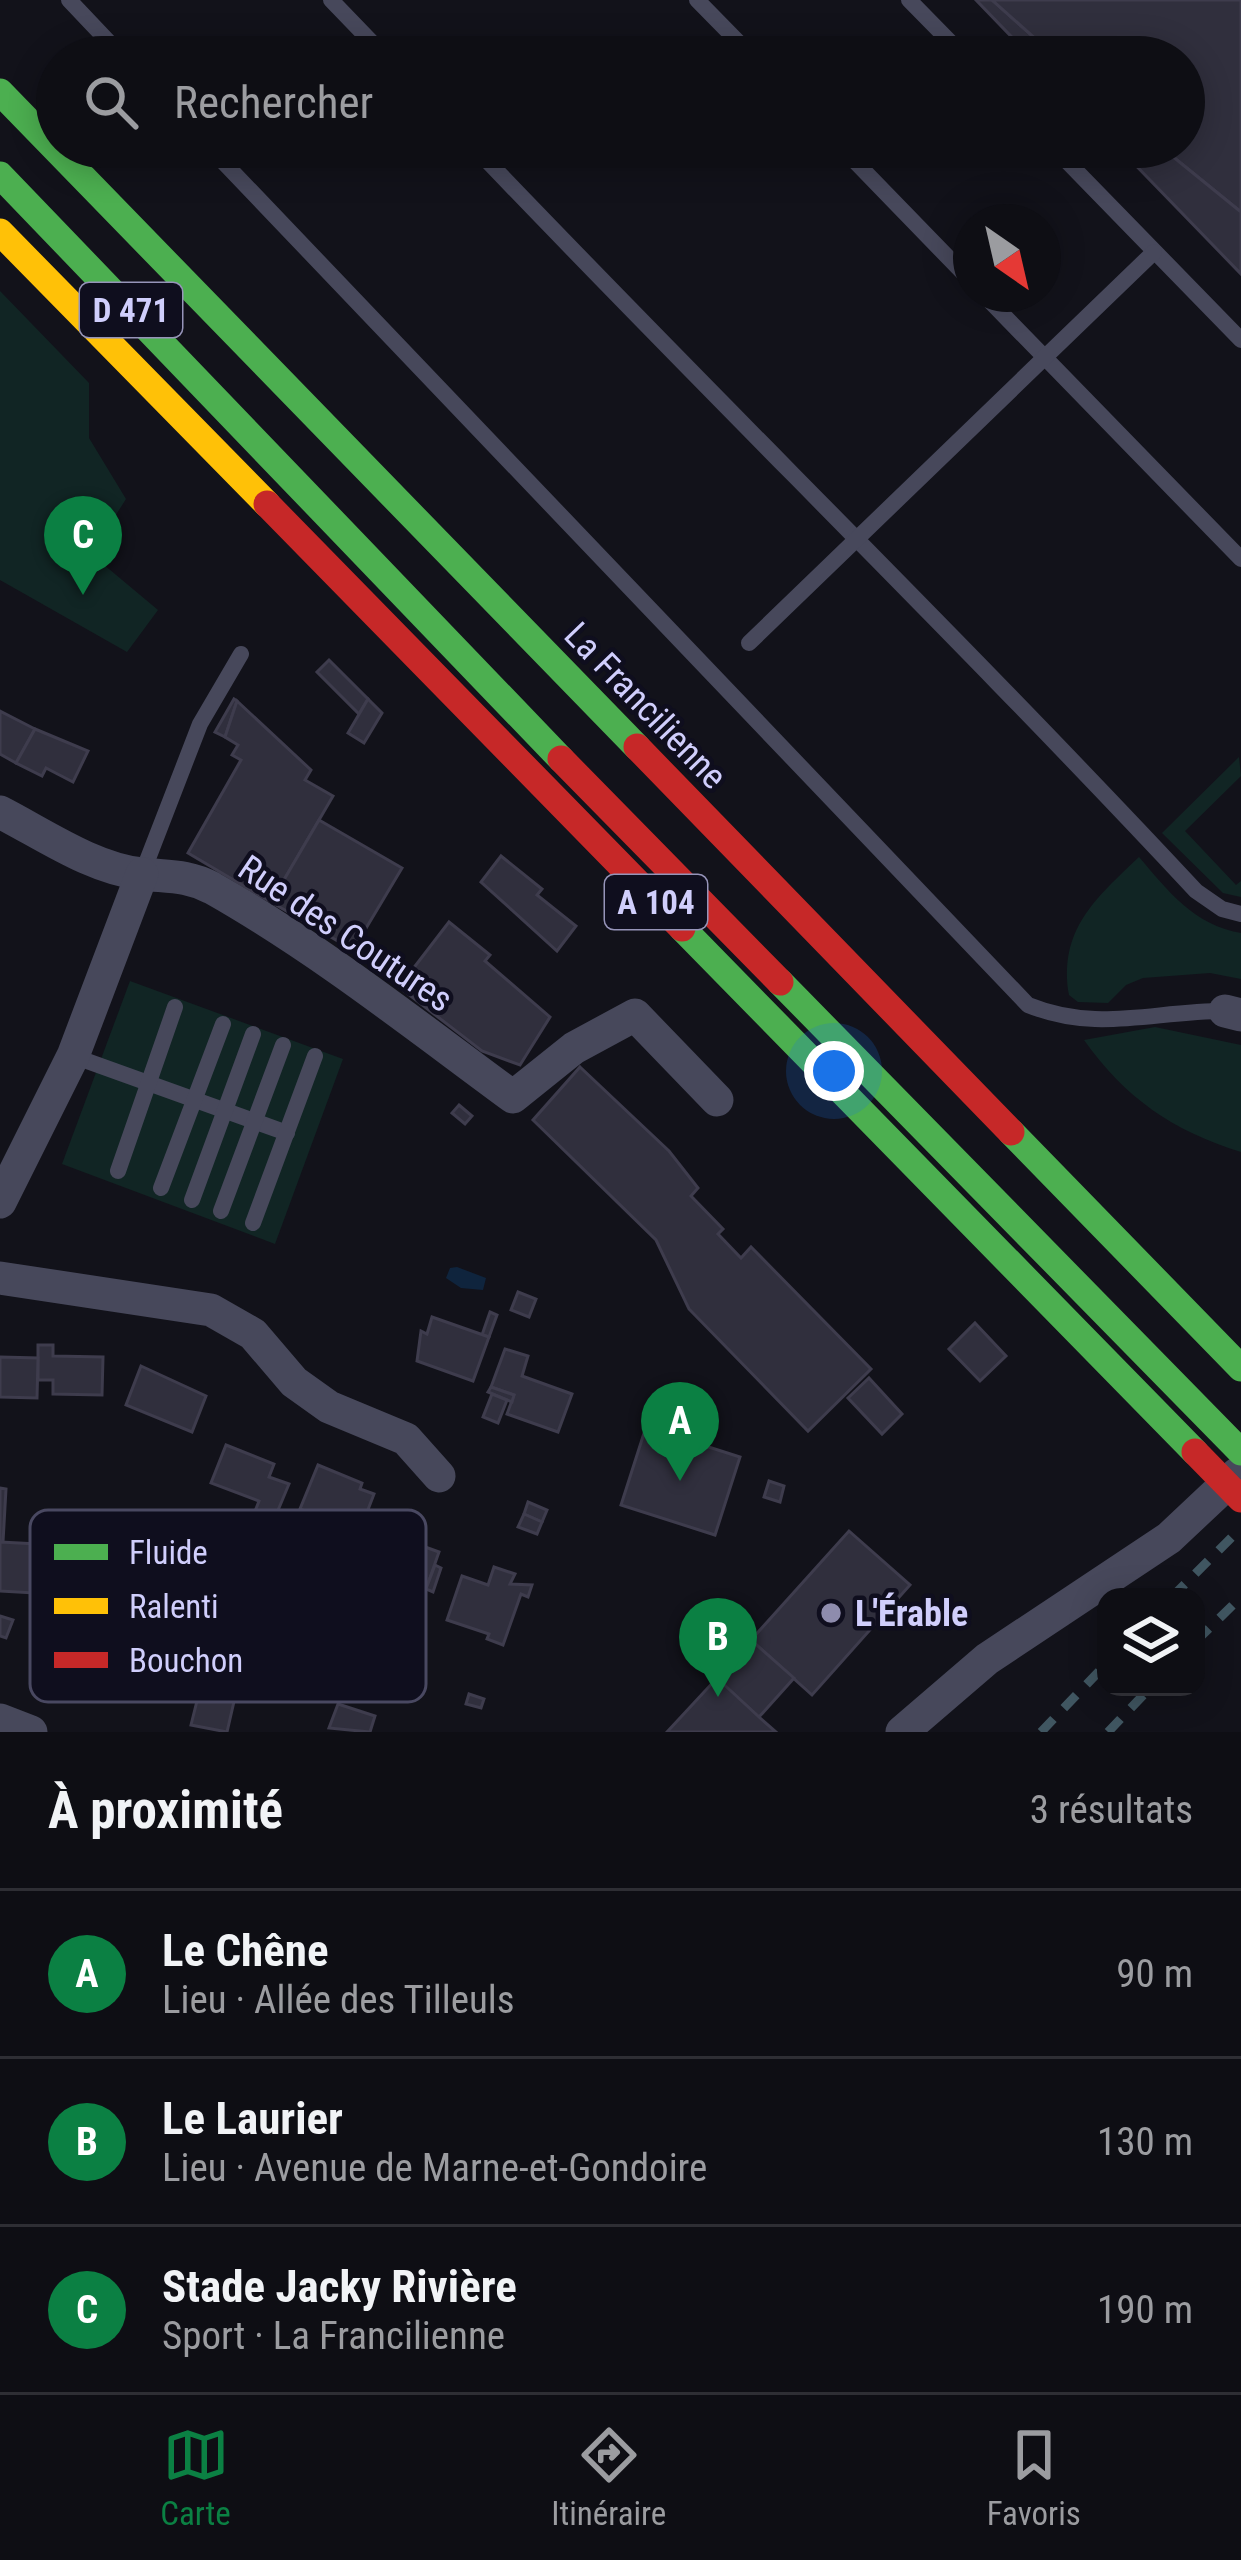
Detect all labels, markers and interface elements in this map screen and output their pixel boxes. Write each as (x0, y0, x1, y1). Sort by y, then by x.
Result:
search box (36, 36, 1205, 168)
icon: search (78, 69, 144, 135)
text: Rechercher (174, 76, 373, 129)
north arrow (953, 204, 1061, 312)
road number: D 471 (80, 283, 182, 337)
pin: C (44, 496, 122, 595)
street label: La Francilienne (556, 614, 735, 797)
street label: Rue des Coutures (231, 847, 460, 1021)
road number: A 104 (605, 875, 707, 929)
your location (804, 1041, 864, 1101)
pin: A (641, 1382, 719, 1481)
legend (30, 1510, 426, 1702)
text: Fluide (129, 1533, 208, 1572)
text: Ralenti (129, 1587, 219, 1626)
map controls (1097, 1588, 1205, 1696)
button: layers (1097, 1588, 1205, 1696)
place label: L'Érable (855, 1592, 968, 1635)
pin: B (679, 1598, 757, 1697)
marker: L'Érable (818, 1600, 844, 1626)
text: Bouchon (129, 1641, 243, 1680)
text: À proximité (48, 1781, 283, 1840)
text: 3 résultats (1030, 1787, 1193, 1833)
text: Le Chêne (162, 1924, 328, 1977)
text: A (75, 1951, 99, 1997)
text: 90 m (1116, 1951, 1193, 1997)
text: Lieu · Allée des Tilleuls (162, 1977, 515, 2023)
text: Le Laurier (162, 2092, 343, 2145)
text: B (76, 2119, 98, 2165)
text: 130 m (1097, 2119, 1193, 2165)
text: Lieu · Avenue de Marne-et-Gondoire (162, 2145, 707, 2191)
text: Stade Jacky Rivière (162, 2260, 517, 2313)
text: C (76, 2287, 98, 2333)
text: 190 m (1097, 2287, 1193, 2333)
text: Sport · La Francilienne (162, 2313, 505, 2359)
tab: Carte (160, 2422, 231, 2533)
tab: Itinéraire (551, 2422, 666, 2533)
tab: Favoris (987, 2422, 1081, 2533)

